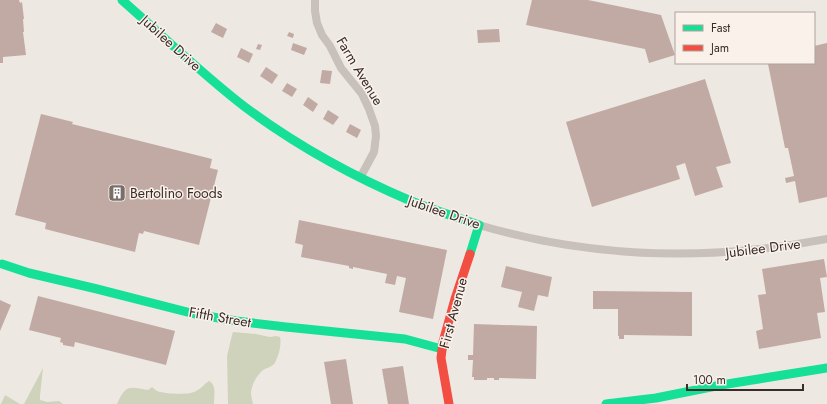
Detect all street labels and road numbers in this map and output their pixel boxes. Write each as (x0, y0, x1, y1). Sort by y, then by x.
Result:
street label: Jubilee Drive (135, 9, 206, 76)
street label: Farm Avenue (332, 33, 388, 109)
street label: Jubilee Drive (403, 190, 483, 234)
street label: Jubilee Drive (722, 233, 802, 263)
street label: First Avenue (434, 276, 472, 350)
street label: Fifth Street (187, 302, 253, 332)

